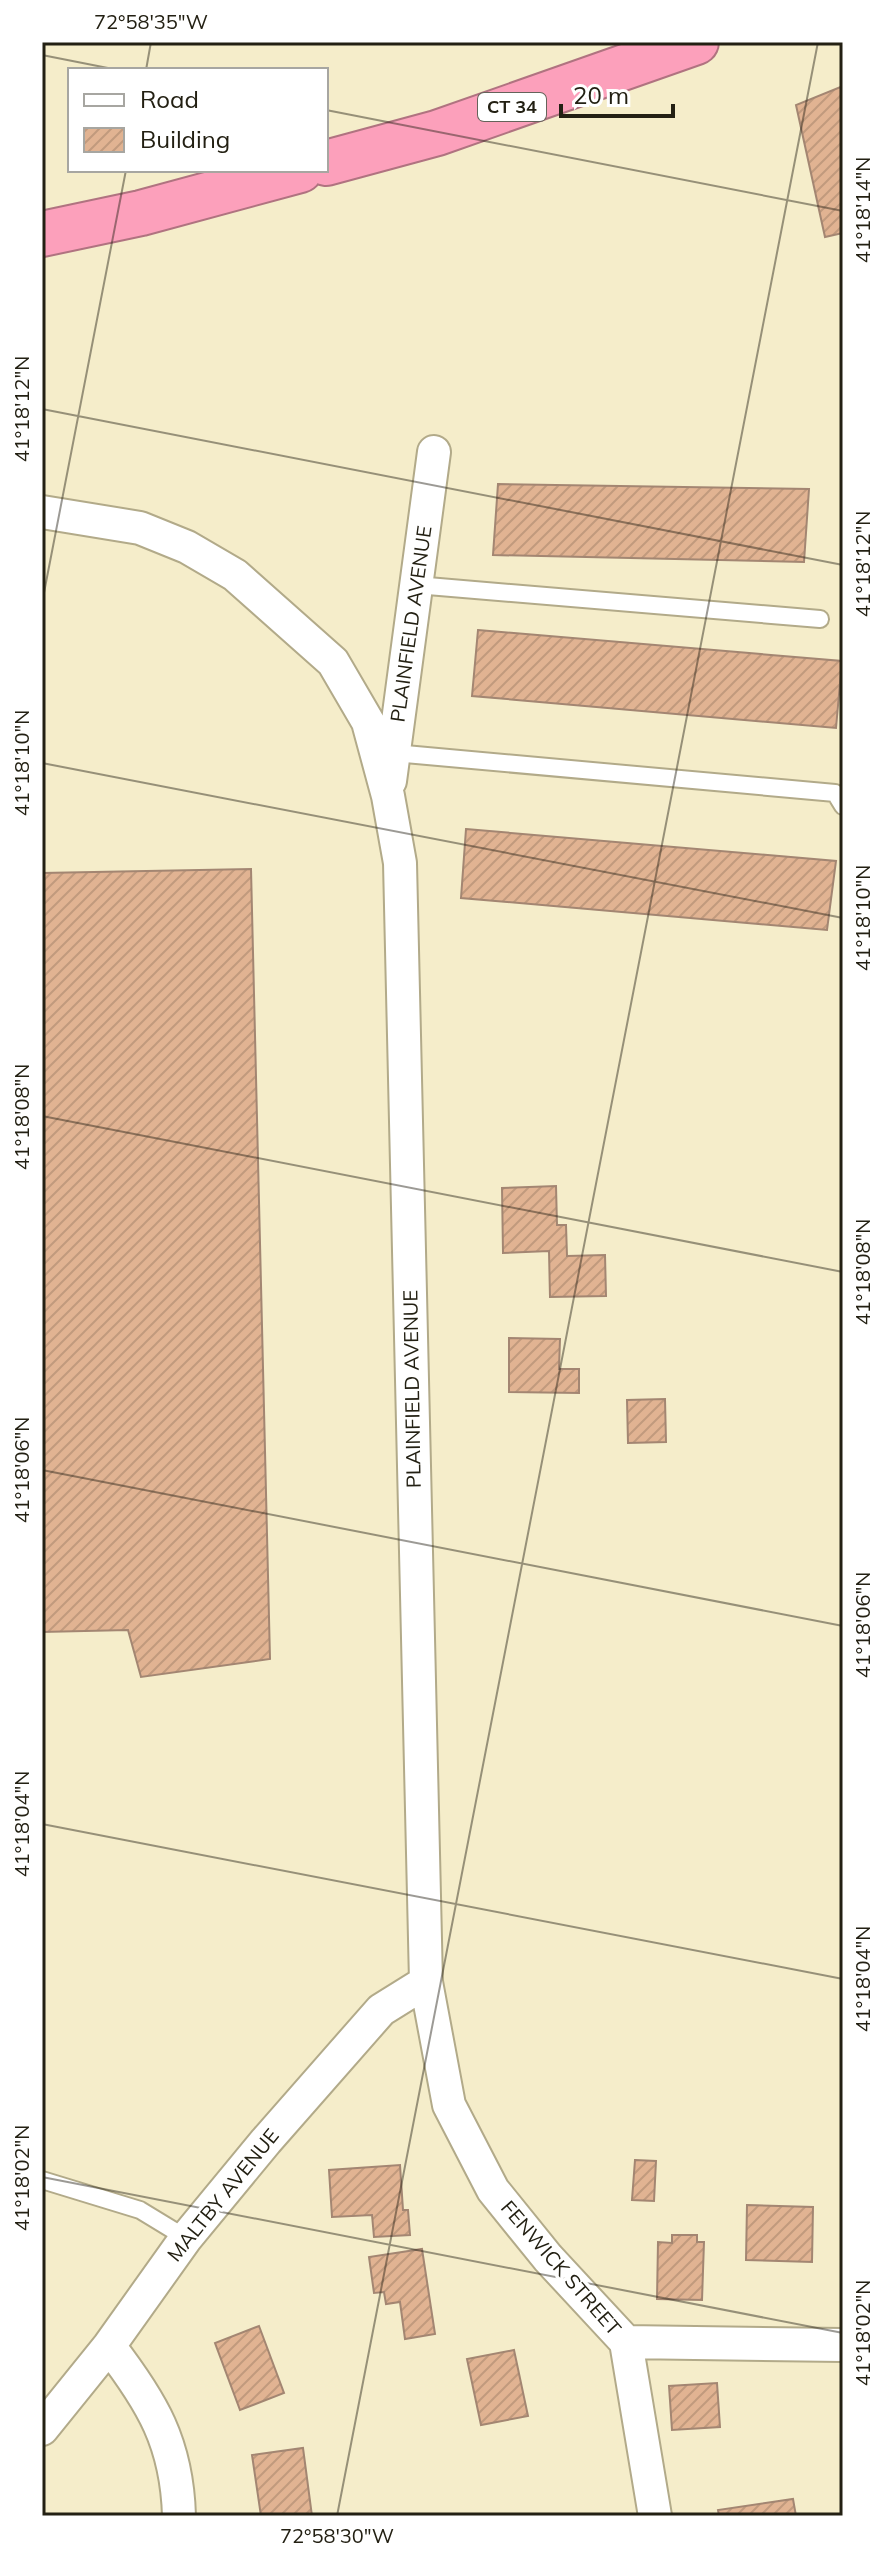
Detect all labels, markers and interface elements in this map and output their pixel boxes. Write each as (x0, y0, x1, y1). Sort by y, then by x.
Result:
text: 72°58'35"W (94, 9, 208, 34)
legend (68, 68, 328, 172)
scale bar (561, 68, 673, 118)
text: 20 m (573, 80, 629, 110)
text: Road (140, 84, 199, 114)
road number: CT 34 (478, 93, 546, 121)
text: Building (140, 124, 230, 154)
text: 41°18'14"N (850, 157, 875, 263)
text: 41°18'12"N (9, 356, 34, 462)
text: 41°18'12"N (850, 511, 875, 617)
street label: PLAINFIELD AVENUE (384, 524, 437, 724)
text: 41°18'10"N (9, 710, 34, 816)
text: 41°18'10"N (850, 865, 875, 971)
text: 41°18'08"N (9, 1064, 34, 1170)
text: 41°18'08"N (850, 1219, 875, 1325)
street label: PLAINFIELD AVENUE (397, 1290, 426, 1488)
text: 41°18'06"N (9, 1417, 34, 1523)
text: 41°18'06"N (850, 1572, 875, 1678)
text: 41°18'04"N (9, 1771, 34, 1877)
text: 41°18'04"N (850, 1926, 875, 2032)
street label: MALTBY AVENUE (161, 2123, 284, 2266)
text: 41°18'02"N (9, 2125, 34, 2231)
street label: FENWICK STREET (496, 2195, 627, 2340)
text: 41°18'02"N (850, 2280, 875, 2386)
text: 72°58'30"W (280, 2523, 394, 2548)

